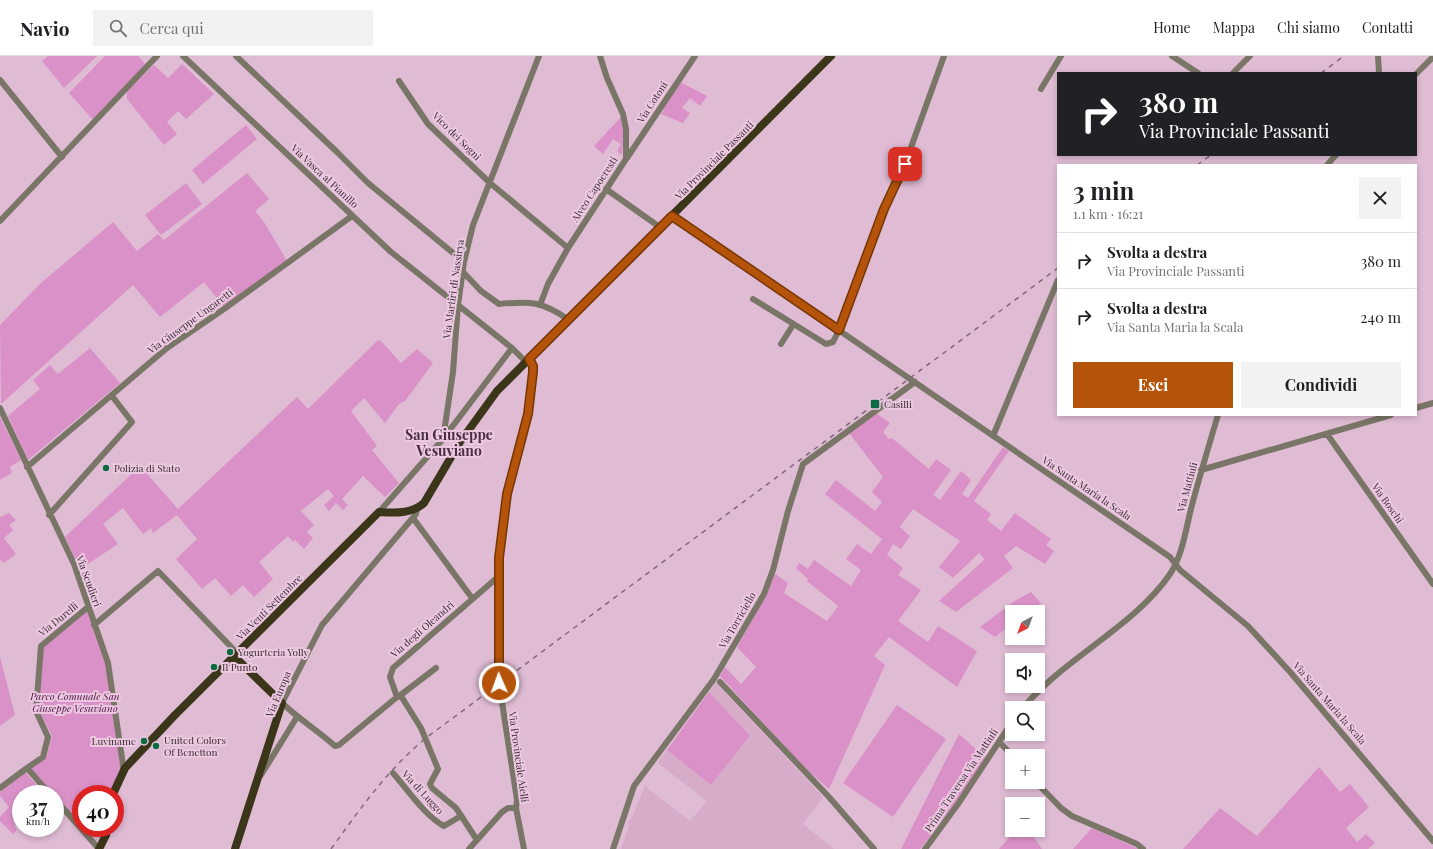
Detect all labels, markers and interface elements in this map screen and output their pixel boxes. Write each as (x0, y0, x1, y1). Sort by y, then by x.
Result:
search box (93, 10, 373, 46)
text: Navio (20, 15, 69, 41)
icon: search (107, 17, 129, 39)
text: Cerca qui (139, 18, 204, 38)
text: Home (1153, 18, 1191, 37)
text: Mappa (1213, 18, 1255, 37)
text: Chi siamo (1277, 18, 1340, 37)
text: Contatti (1362, 18, 1413, 37)
street label: Via Cotoni (633, 79, 671, 126)
text: 380 m (1139, 83, 1218, 120)
icon: right (1073, 88, 1125, 140)
street label: Vico dei Sogni (429, 108, 484, 163)
street label: Via Provinciale Passanti (671, 118, 756, 203)
text: Via Provinciale Passanti (1139, 119, 1329, 143)
street label: Via Vasca al Pianillo (288, 140, 362, 211)
pin (888, 147, 922, 181)
icon: arrive (894, 153, 916, 175)
street label: Alveo Capocresti (567, 154, 620, 225)
text: 3 min (1073, 174, 1134, 206)
button: close (1359, 177, 1401, 219)
text: 1.1 km · 16:21 (1073, 205, 1143, 222)
street label: Via Martiri di Nassirya (439, 238, 467, 341)
text: Svolta a destra (1107, 242, 1207, 262)
icon: right (1073, 250, 1095, 272)
text: 380 m (1360, 251, 1401, 271)
text: Via Provinciale Passanti (1107, 262, 1245, 279)
street label: Via Giuseppe Ungaretti (144, 285, 236, 357)
text: Svolta a destra (1107, 298, 1207, 318)
icon: right (1073, 306, 1095, 328)
text: 240 m (1360, 307, 1401, 327)
text: Via Santa Maria la Scala (1107, 318, 1243, 335)
button: Esci (1073, 362, 1233, 408)
button: Condividi (1241, 362, 1401, 408)
place label: Casilli (884, 397, 912, 411)
marker: Casilli (869, 398, 881, 410)
district label: San Giuseppe Vesuviano (405, 425, 493, 460)
street label: Via Santa Maria la Scala (1039, 452, 1134, 523)
street label: Via Mattiuli (1173, 460, 1200, 514)
place label: Polizia di Stato (114, 461, 181, 475)
marker: Polizia di Stato (101, 463, 111, 473)
street label: Via Boschi (1368, 479, 1407, 526)
street label: Via Scudieri (73, 553, 105, 609)
street label: Via Venti Settembre (232, 571, 305, 644)
street label: Via Torriciello (715, 589, 759, 652)
street label: Via degli Oleandri (386, 597, 457, 661)
street label: Via Durelli (34, 599, 81, 640)
north arrow (1005, 605, 1045, 645)
map controls (1005, 605, 1045, 837)
place label: Yogurteria Yolly (237, 645, 309, 659)
marker: Yogurteria Yolly (225, 647, 235, 657)
button: sound (1005, 653, 1045, 693)
street label: Via Santa Maria la Scala (1290, 658, 1370, 747)
place label: Il Punto (222, 660, 258, 674)
marker: Il Punto (209, 662, 219, 672)
position arrow (478, 662, 520, 704)
street label: Via Europa (262, 669, 294, 720)
park label: Parco Comunale San Giuseppe Vesuviano (29, 689, 120, 715)
button: search (1005, 701, 1045, 741)
street label: Via Provinciale Aielli (506, 710, 532, 803)
street label: Prima Traversa Via Mattiuli (921, 726, 1001, 834)
place label: United Colors Of Benetton (164, 733, 226, 759)
place label: Luviname (92, 734, 136, 748)
marker: Luviname (139, 736, 149, 746)
marker: United Colors Of Benetton (151, 741, 161, 751)
button: + (1005, 749, 1045, 789)
street label: Via di Luggo (398, 766, 447, 817)
speed limit sign: 40 (72, 785, 124, 837)
text: 37 (29, 792, 47, 819)
button: − (1005, 797, 1045, 837)
text: km/h (26, 814, 50, 828)

